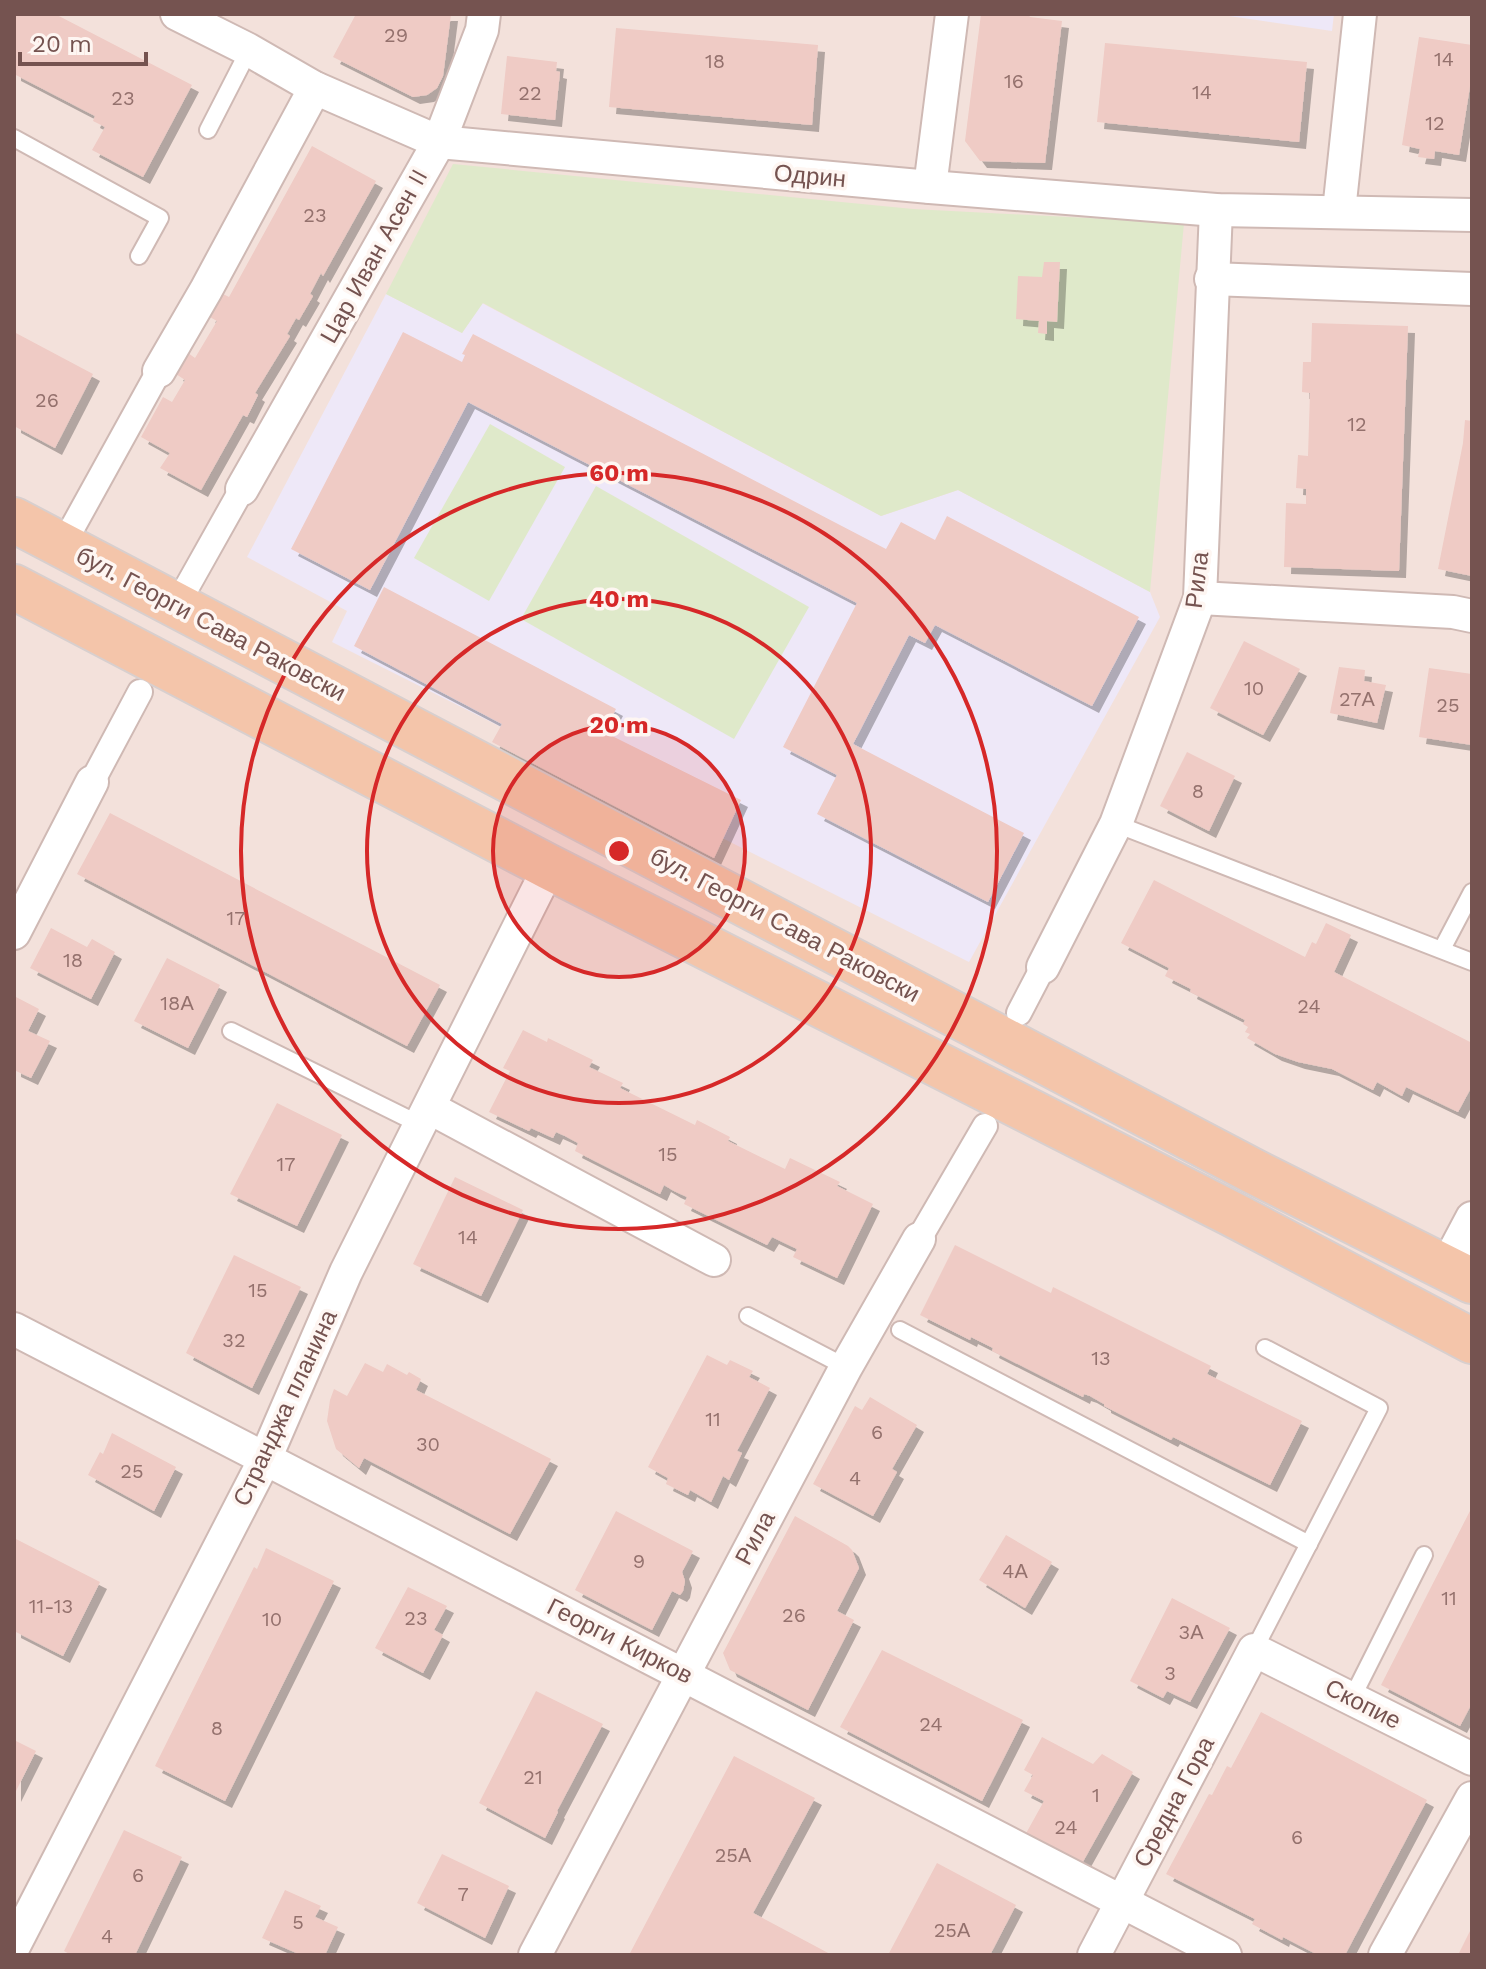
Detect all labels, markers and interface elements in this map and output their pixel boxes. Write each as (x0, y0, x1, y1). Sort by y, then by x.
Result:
scale bar (20, 16, 146, 66)
house number: 29 (384, 23, 408, 47)
text: 20 m (32, 30, 92, 58)
house number: 14 (1434, 47, 1454, 71)
house number: 18 (705, 49, 725, 73)
house number: 16 (1004, 69, 1024, 93)
house number: 14 (1192, 80, 1212, 104)
house number: 22 (518, 81, 542, 105)
house number: 23 (111, 86, 135, 110)
house number: 12 (1425, 111, 1445, 135)
street label: Одрин (773, 159, 847, 193)
street label: Цар Иван Асен II (315, 164, 433, 348)
house number: 23 (303, 203, 327, 227)
house number: 26 (35, 388, 59, 412)
house number: 12 (1347, 412, 1367, 436)
text: 60 m (589, 459, 649, 487)
street label: бул. Георги Сава Раковски (72, 541, 350, 707)
street label: Рила (1180, 549, 1214, 610)
text: 40 m (589, 585, 649, 613)
house number: 10 (1244, 676, 1264, 700)
house number: 27А (1339, 687, 1376, 711)
house number: 25 (1436, 693, 1460, 717)
text: 20 m (589, 711, 649, 739)
house number: 8 (1192, 779, 1204, 803)
centre of rings (605, 837, 633, 865)
street label: бул. Георги Сава Раковски (646, 842, 924, 1008)
house number: 17 (226, 906, 246, 930)
house number: 18 (63, 948, 83, 972)
house number: 18А (160, 991, 194, 1015)
house number: 24 (1297, 994, 1321, 1018)
house number: 15 (658, 1142, 678, 1166)
house number: 17 (276, 1152, 296, 1176)
house number: 14 (458, 1225, 478, 1249)
house number: 15 (248, 1278, 268, 1302)
street label: Странджа планина (227, 1305, 343, 1511)
house number: 32 (222, 1328, 246, 1352)
house number: 13 (1091, 1346, 1111, 1370)
house number: 11 (705, 1407, 721, 1431)
house number: 6 (871, 1420, 883, 1444)
house number: 30 (416, 1432, 440, 1456)
house number: 25 (120, 1459, 144, 1483)
house number: 4 (849, 1466, 861, 1490)
street label: Рила (729, 1506, 781, 1570)
house number: 9 (633, 1549, 645, 1573)
house number: 4А (1002, 1559, 1028, 1583)
house number: 11 (1441, 1586, 1457, 1610)
street label: Георги Кирков (543, 1592, 697, 1690)
house number: 11-13 (29, 1594, 73, 1618)
house number: 26 (782, 1603, 806, 1627)
house number: 23 (404, 1606, 428, 1630)
house number: 10 (262, 1607, 282, 1631)
house number: 3А (1179, 1620, 1204, 1644)
house number: 3 (1164, 1661, 1176, 1685)
street label: Скопие (1320, 1673, 1406, 1735)
house number: 24 (919, 1712, 943, 1736)
house number: 8 (211, 1716, 223, 1740)
street label: Средна Гора (1128, 1731, 1220, 1872)
house number: 21 (523, 1765, 543, 1789)
house number: 1 (1092, 1783, 1100, 1807)
house number: 24 (1054, 1815, 1078, 1839)
house number: 6 (1291, 1825, 1303, 1849)
house number: 25А (715, 1843, 752, 1867)
house number: 6 (132, 1863, 144, 1887)
house number: 7 (457, 1882, 469, 1906)
house number: 5 (292, 1910, 304, 1934)
house number: 25А (934, 1918, 971, 1942)
house number: 4 (101, 1924, 113, 1948)

